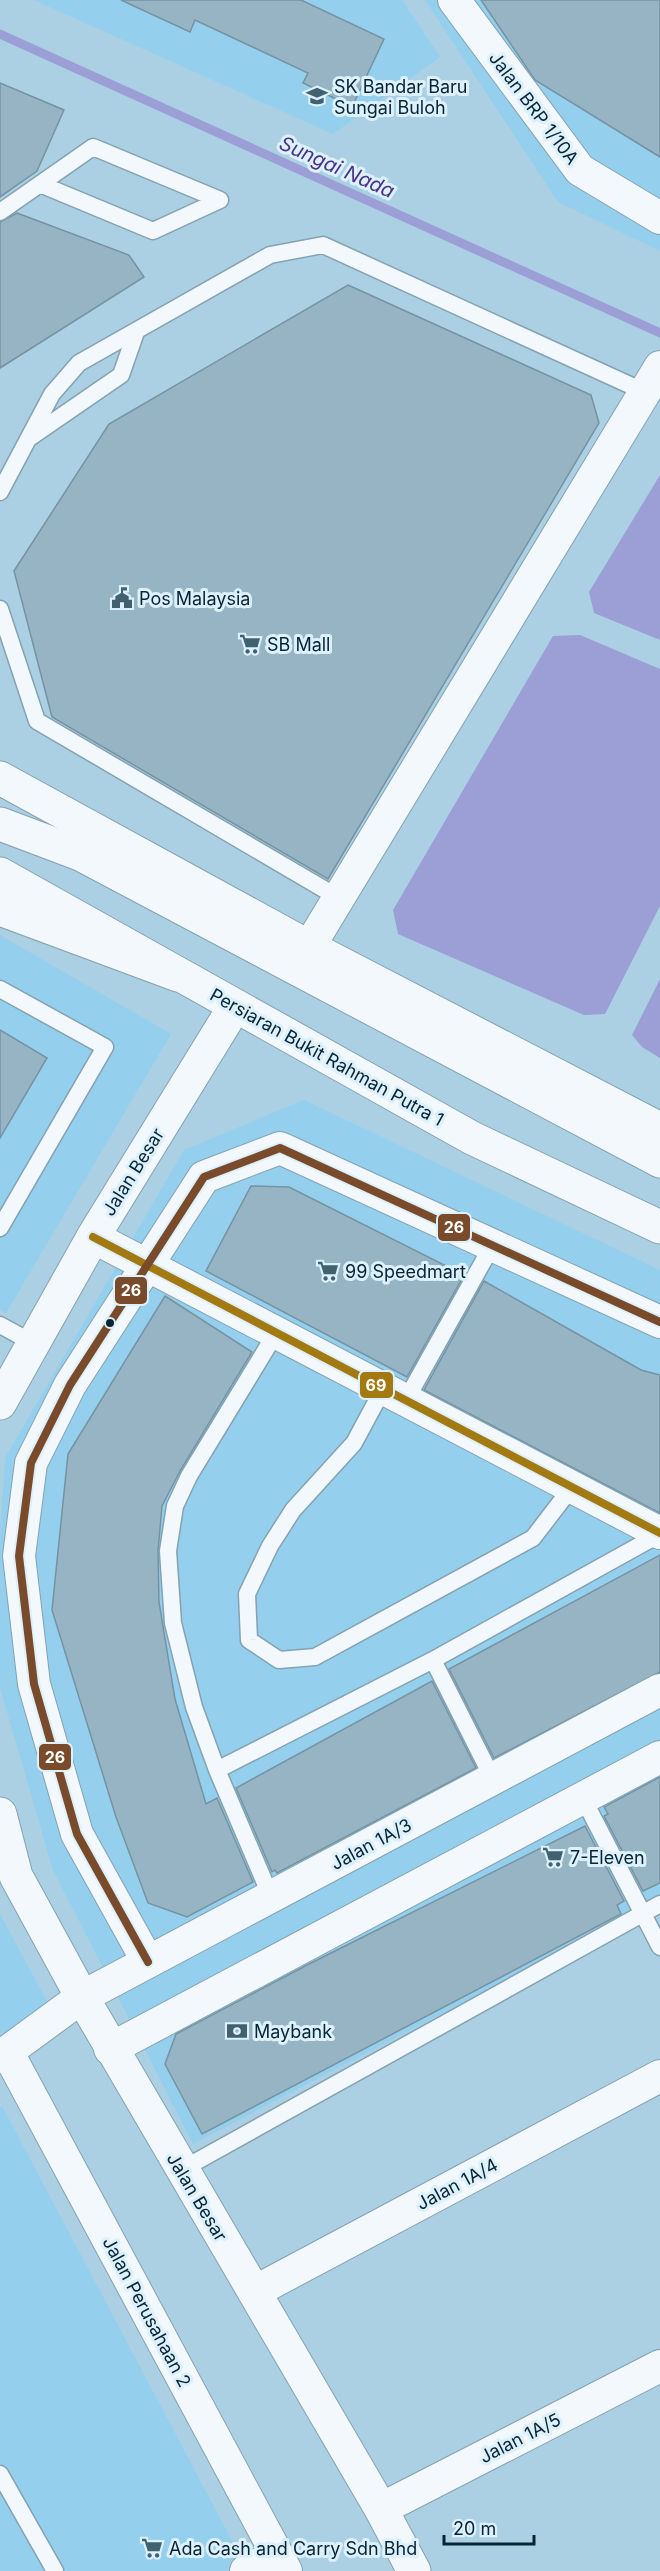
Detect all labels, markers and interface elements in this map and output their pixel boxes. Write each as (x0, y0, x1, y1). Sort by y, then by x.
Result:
street label: Jalan BRP 1/10A (485, 48, 583, 168)
place label: SK Bandar Baru Sungai Buloh (334, 76, 468, 118)
school or university icon: SK Bandar Baru Sungai Buloh (305, 84, 329, 108)
water label: Sungai Nada (276, 131, 398, 203)
public building icon: Pos Malaysia (110, 586, 134, 610)
place label: Pos Malaysia (139, 588, 250, 609)
supermarket icon: SB Mall (238, 632, 262, 656)
place label: SB Mall (267, 634, 330, 655)
street label: Persiaran Bukit Rahman Putra 1 (206, 984, 448, 1130)
street label: Jalan Besar (98, 1124, 168, 1220)
line badge: 26 (437, 1213, 471, 1242)
text: 26 (444, 1217, 464, 1237)
supermarket icon: 99 Speedmart (316, 1259, 340, 1283)
place label: 99 Speedmart (345, 1261, 466, 1282)
line badge: 26 (114, 1276, 148, 1305)
text: 26 (121, 1280, 141, 1300)
unlabelled marker (104, 1317, 116, 1329)
line badge: 69 (359, 1371, 394, 1399)
text: 69 (366, 1375, 386, 1395)
line badge: 26 (38, 1743, 72, 1771)
text: 26 (45, 1747, 65, 1767)
street label: Jalan 1A/3 (327, 1814, 415, 1874)
supermarket icon: 7-Eleven (541, 1845, 565, 1869)
place label: 7-Eleven (570, 1847, 645, 1868)
bank icon: Maybank (225, 2019, 249, 2043)
place label: Maybank (254, 2021, 332, 2042)
street label: Jalan Besar (162, 2149, 232, 2245)
street label: Jalan 1A/4 (413, 2154, 501, 2214)
street label: Jalan Perusahaan 2 (99, 2233, 195, 2391)
street label: Jalan 1A/5 (476, 2409, 564, 2467)
scale bar (444, 2508, 534, 2546)
text: 20 m (453, 2518, 496, 2539)
supermarket icon: Ada Cash and Carry Sdn Bhd (140, 2536, 164, 2560)
place label: Ada Cash and Carry Sdn Bhd (169, 2538, 417, 2559)

